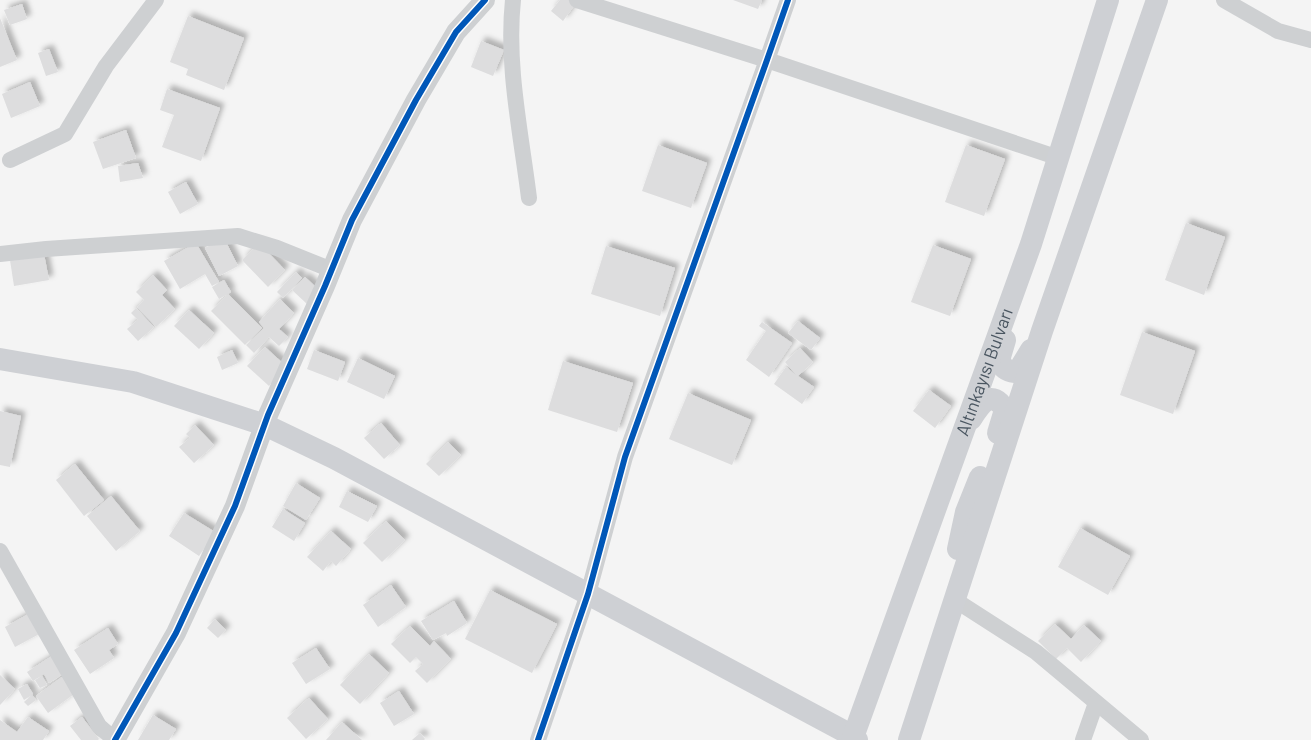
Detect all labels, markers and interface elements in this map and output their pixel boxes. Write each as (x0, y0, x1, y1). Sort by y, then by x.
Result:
street label: Altınkayısı Bulvarı (951, 305, 1017, 439)

